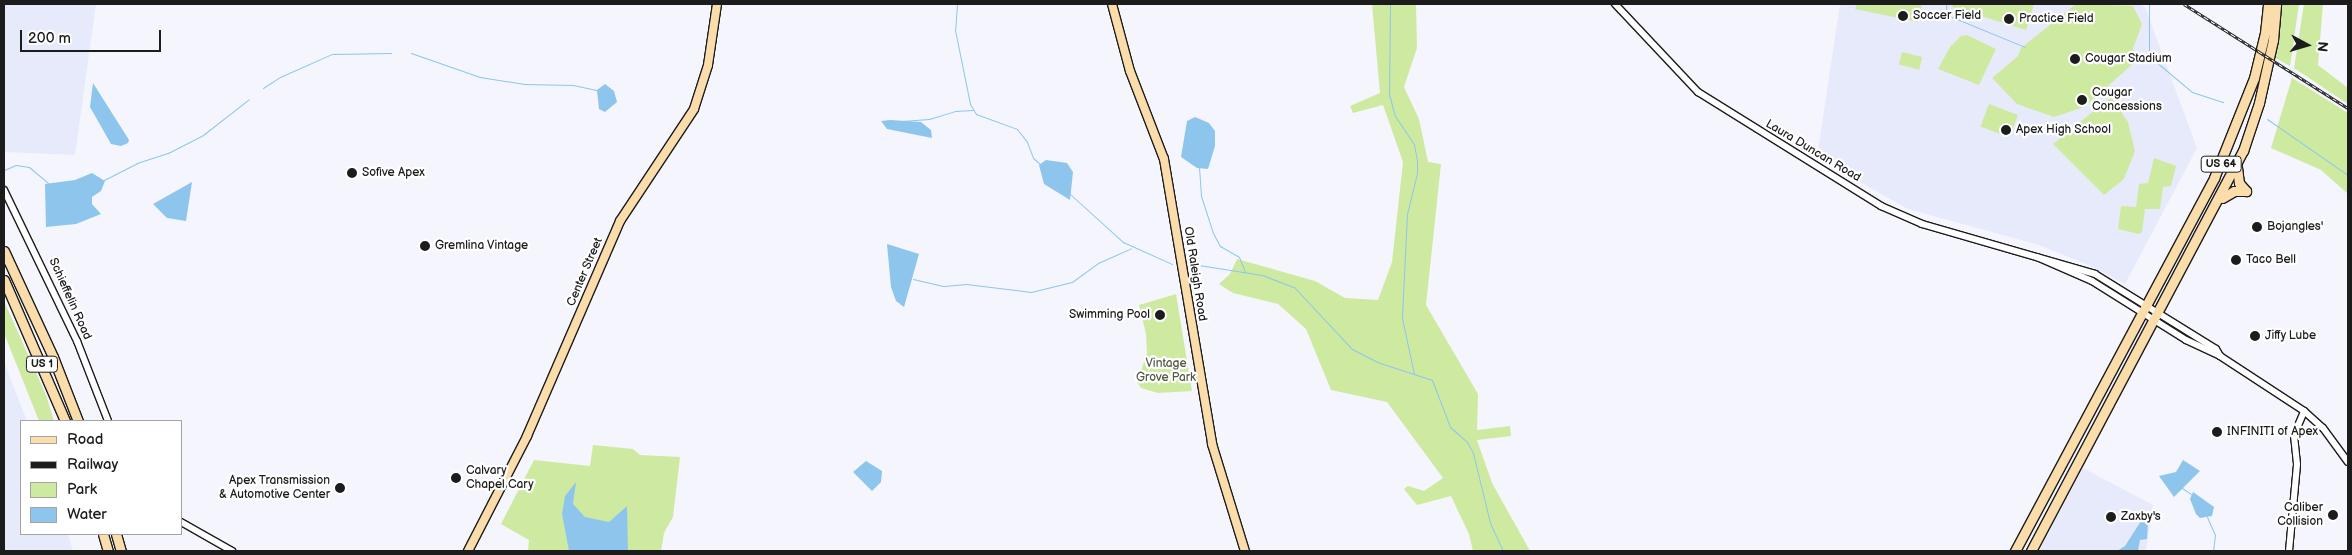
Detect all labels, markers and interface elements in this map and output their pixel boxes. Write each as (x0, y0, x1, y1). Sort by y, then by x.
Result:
place label: Soccer Field (1913, 9, 1981, 23)
marker: Soccer Field (1897, 10, 1909, 22)
place label: Practice Field (2019, 12, 2094, 26)
marker: Practice Field (2003, 13, 2015, 25)
scale bar (22, 20, 164, 52)
north arrow (2282, 20, 2332, 70)
text: 200 m (28, 29, 71, 48)
text: N (2313, 40, 2331, 53)
place label: Cougar Stadium (2085, 52, 2172, 66)
marker: Cougar Stadium (2069, 53, 2081, 65)
place label: Cougar Concessions (2092, 86, 2162, 114)
marker: Cougar Concessions (2076, 94, 2088, 106)
street label: Laura Duncan Road (1763, 117, 1863, 185)
place label: Apex High School (2016, 123, 2111, 137)
marker: Apex High School (2000, 124, 2012, 136)
road number: US 64 (2200, 156, 2242, 172)
place label: Sofive Apex (362, 166, 425, 180)
marker: Sofive Apex (346, 167, 358, 179)
place label: Bojangles' (2267, 220, 2323, 234)
marker: Bojangles' (2251, 221, 2263, 233)
street label: Old Raleigh Road (1180, 226, 1210, 322)
street label: Center Street (564, 235, 606, 309)
place label: Gremlina Vintage (435, 239, 529, 253)
marker: Gremlina Vintage (419, 240, 431, 252)
place label: Taco Bell (2246, 253, 2296, 267)
marker: Taco Bell (2230, 254, 2242, 266)
street label: Schieffelin Road (46, 256, 94, 342)
place label: Swimming Pool (1069, 308, 1150, 322)
marker: Swimming Pool (1154, 309, 1166, 321)
place label: Jiffy Lube (2265, 329, 2317, 343)
marker: Jiffy Lube (2249, 330, 2261, 342)
road number: US 1 (26, 356, 58, 372)
park label: Vintage Grove Park (1136, 357, 1196, 385)
legend (20, 420, 182, 535)
place label: INFINITI of Apex (2227, 425, 2318, 439)
marker: INFINITI of Apex (2211, 426, 2223, 438)
text: Road (67, 430, 103, 449)
text: Railway (67, 455, 118, 474)
place label: Calvary Chapel Cary (466, 464, 534, 492)
marker: Calvary Chapel Cary (450, 472, 462, 484)
place label: Apex Transmission & Automotive Center (219, 474, 330, 502)
text: Park (67, 480, 97, 499)
marker: Apex Transmission & Automotive Center (334, 482, 346, 494)
place label: Caliber Collision (2277, 501, 2323, 529)
text: Water (67, 505, 107, 524)
marker: Caliber Collision (2327, 509, 2339, 521)
place label: Zaxby's (2121, 510, 2161, 524)
marker: Zaxby's (2105, 511, 2117, 523)

